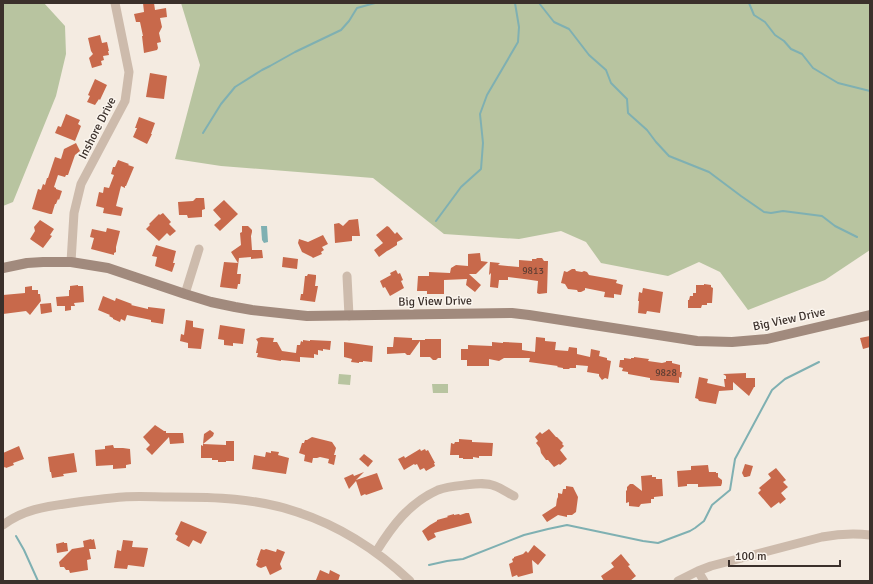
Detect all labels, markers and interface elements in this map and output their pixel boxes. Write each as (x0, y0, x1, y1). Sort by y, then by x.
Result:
street label: Inshore Drive (75, 95, 120, 162)
house number: 9813 (522, 265, 544, 277)
street label: Big View Drive (398, 293, 472, 310)
street label: Big View Drive (752, 304, 827, 334)
house number: 9828 (655, 367, 677, 379)
scale bar (729, 542, 840, 568)
text: 100 m (735, 549, 767, 564)

